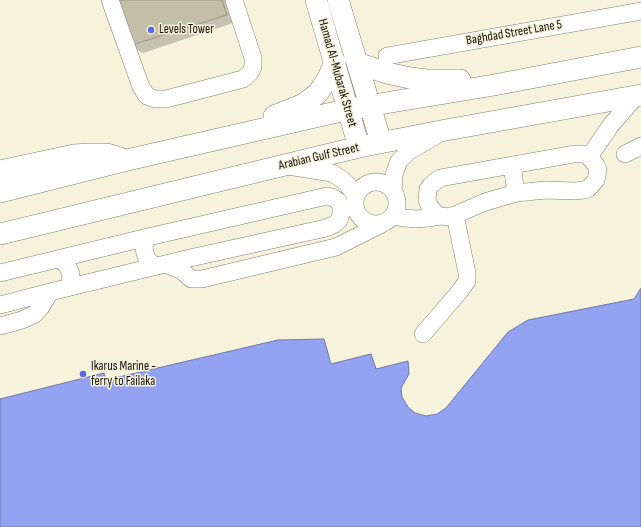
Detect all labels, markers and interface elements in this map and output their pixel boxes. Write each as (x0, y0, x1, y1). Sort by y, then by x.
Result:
street label: Hamad Al-Mubarak Street (314, 17, 360, 129)
street label: Baghdad Street Lane 5 (465, 17, 563, 49)
place label: Levels Tower (159, 22, 214, 38)
marker: Levels Tower (146, 25, 156, 35)
street label: Arabian Gulf Street (277, 140, 361, 174)
place label: Ikarus Marine - ferry to Failaka (91, 359, 156, 390)
marker: Ikarus Marine - ferry to Failaka (78, 369, 88, 379)

